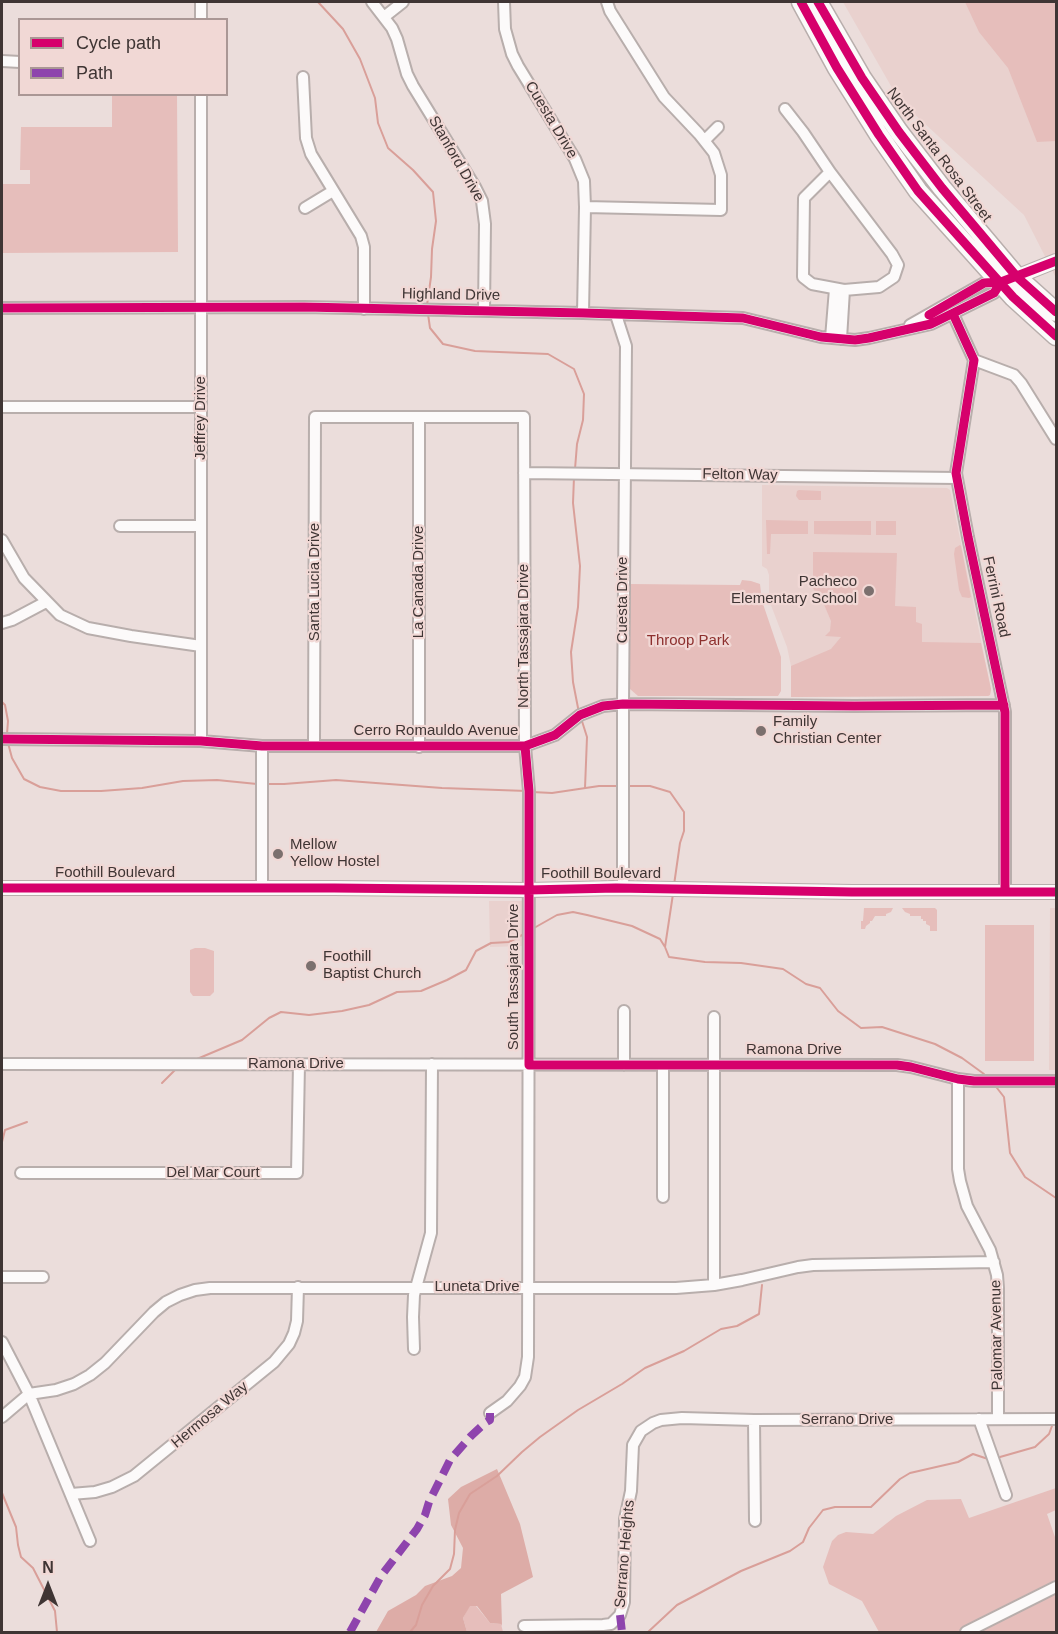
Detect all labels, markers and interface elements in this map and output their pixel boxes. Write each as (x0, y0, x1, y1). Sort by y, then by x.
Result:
legend (18, 18, 228, 96)
text: Cycle path (76, 33, 161, 53)
text: Path (76, 63, 113, 83)
street label: Cuesta Drive (521, 78, 581, 162)
street label: North Santa Rosa Street (883, 84, 995, 226)
street label: Stanford Drive (424, 113, 488, 205)
street label: Highland Drive (402, 285, 500, 305)
street label: Jeffrey Drive (192, 376, 210, 460)
street label: Felton Way (702, 465, 778, 485)
street label: Santa Lucia Drive (306, 523, 324, 641)
street label: La Canada Drive (410, 526, 428, 638)
street label: Ferrini Road (979, 555, 1013, 639)
street label: Cuesta Drive (614, 557, 632, 643)
street label: North Tassajara Drive (515, 564, 533, 708)
place label: Pacheco Elementary School (731, 573, 857, 608)
marker: Pacheco Elementary School (862, 584, 876, 598)
park label: Throop Park (647, 632, 729, 650)
place label: Family Christian Center (773, 713, 881, 748)
street label: Cerro Romauldo Avenue (354, 722, 518, 740)
marker: Family Christian Center (754, 724, 768, 738)
place label: Mellow Yellow Hostel (290, 836, 379, 871)
marker: Mellow Yellow Hostel (271, 847, 285, 861)
street label: Foothill Boulevard (55, 864, 175, 882)
street label: Foothill Boulevard (541, 865, 661, 883)
street label: South Tassajara Drive (505, 904, 523, 1050)
place label: Foothill Baptist Church (323, 948, 421, 983)
marker: Foothill Baptist Church (304, 959, 318, 973)
street label: Ramona Drive (746, 1041, 842, 1059)
street label: Ramona Drive (248, 1055, 344, 1073)
street label: Del Mar Court (166, 1164, 260, 1182)
street label: Luneta Drive (434, 1278, 520, 1296)
street label: Palomar Avenue (987, 1280, 1007, 1390)
street label: Hermosa Way (168, 1378, 252, 1452)
street label: Serrano Drive (801, 1411, 893, 1429)
street label: Serrano Heights (611, 1499, 639, 1609)
north arrow (18, 1556, 78, 1616)
text: N (42, 1559, 54, 1576)

